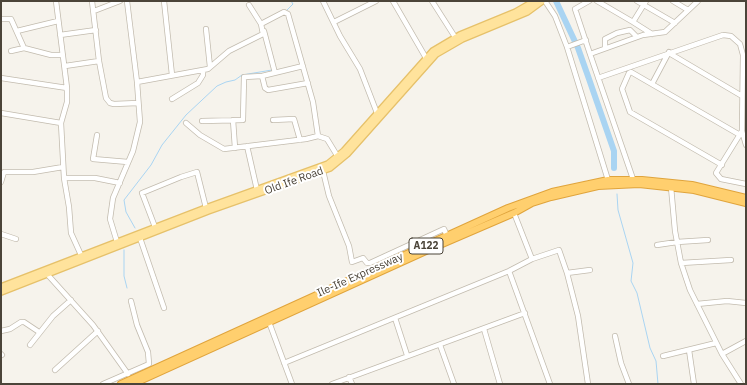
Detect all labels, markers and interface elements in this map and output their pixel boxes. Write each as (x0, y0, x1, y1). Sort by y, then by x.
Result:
street label: Old Ife Road (263, 164, 325, 198)
road number: A122 (409, 238, 443, 254)
street label: Ile-Ife Expressway (315, 250, 405, 300)

